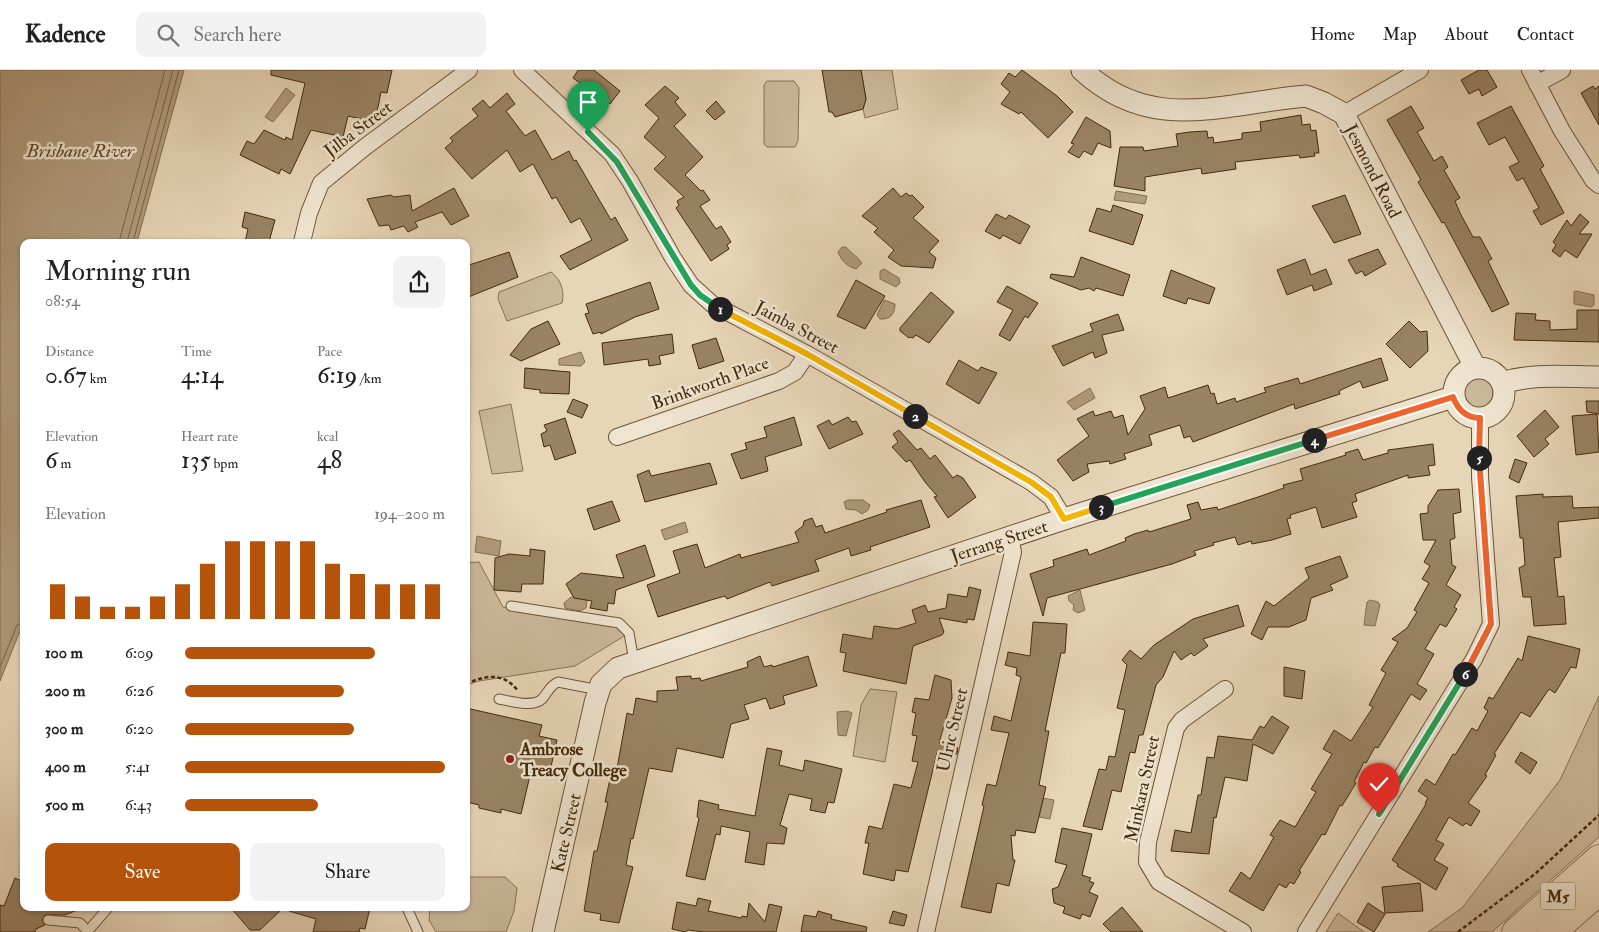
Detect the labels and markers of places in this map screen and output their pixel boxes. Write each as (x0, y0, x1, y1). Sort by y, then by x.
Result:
pin (567, 81, 609, 132)
pin: 1 (708, 296, 732, 322)
pin: 2 (902, 404, 928, 428)
pin: 4 (1302, 428, 1326, 452)
pin: 5 (1466, 446, 1492, 470)
pin: 3 (1088, 494, 1114, 520)
pin: 6 (1452, 662, 1478, 686)
place label: Ambrose Treacy College (519, 738, 627, 782)
marker: Ambrose Treacy College (504, 753, 516, 765)
pin (1358, 763, 1400, 814)

